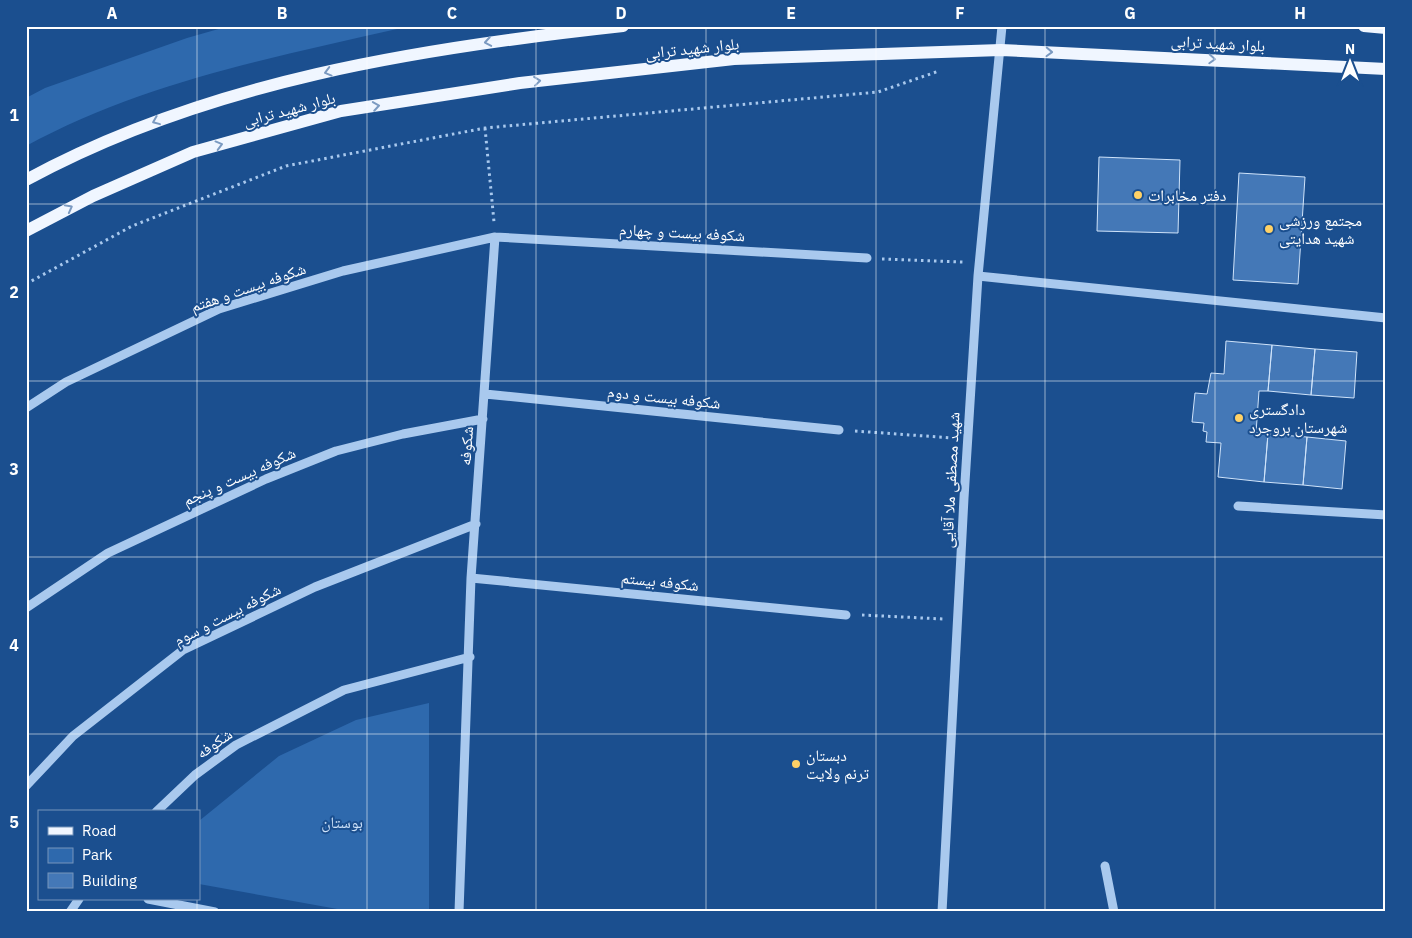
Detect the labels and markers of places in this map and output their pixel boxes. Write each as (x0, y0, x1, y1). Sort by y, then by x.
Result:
place label: دفتر مخابرات (1148, 185, 1226, 205)
marker: دفتر مخابرات (1132, 189, 1144, 201)
place label: مجتمع ورزشی شهید هدایتی (1279, 210, 1362, 249)
marker: مجتمع ورزشی شهید هدایتی (1263, 223, 1275, 235)
place label: دادگستری شهرستان بروجرد (1249, 399, 1347, 438)
marker: دادگستری شهرستان بروجرد (1233, 412, 1245, 424)
place label: دبستان ترنم ولایت (806, 745, 869, 784)
marker: دبستان ترنم ولایت (790, 758, 802, 770)

